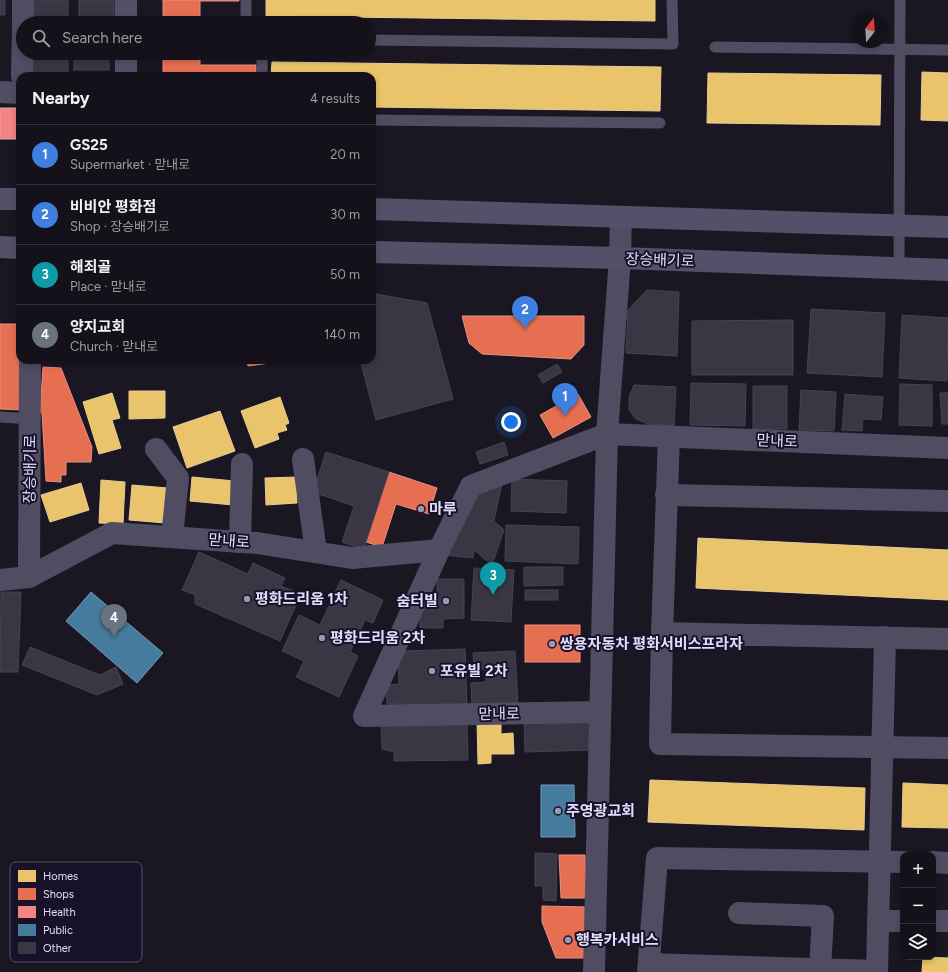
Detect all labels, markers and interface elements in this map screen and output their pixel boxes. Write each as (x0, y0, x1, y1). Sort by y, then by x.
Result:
north arrow (852, 12, 888, 48)
search box (16, 16, 376, 60)
icon: search (30, 27, 52, 49)
text: Search here (62, 29, 142, 47)
text: Nearby (32, 88, 90, 108)
text: 4 results (310, 91, 360, 106)
text: GS25 (70, 136, 108, 154)
text: 1 (42, 147, 48, 162)
text: 20 m (330, 147, 360, 162)
text: Supermarket · 맏내로 (70, 157, 190, 172)
text: 비비안 평화점 (70, 198, 156, 216)
text: 2 (41, 207, 49, 222)
text: 30 m (330, 207, 360, 222)
text: Shop · 장승배기로 (70, 219, 170, 234)
street label: 장승배기로 (625, 250, 695, 270)
text: 해죄골 (70, 258, 111, 276)
text: 3 (41, 267, 49, 282)
text: 50 m (330, 267, 360, 282)
text: Place · 맏내로 (70, 279, 147, 294)
pin: 2 (512, 296, 538, 329)
text: 양지교회 (70, 318, 125, 336)
text: 4 (41, 327, 49, 342)
text: 140 m (324, 327, 360, 342)
text: Church · 맏내로 (70, 339, 158, 354)
pin: 1 (552, 383, 578, 416)
your location (501, 412, 521, 432)
street label: 맏내로 (756, 431, 798, 451)
street label: 장승배기로 (20, 434, 40, 504)
place label: 마루 (429, 500, 457, 518)
marker: 마루 (416, 504, 426, 514)
street label: 맏내로 (208, 531, 250, 551)
pin: 3 (480, 562, 506, 595)
place label: 평화드리움 1차 (255, 590, 348, 608)
place label: 숨터빌 (397, 592, 438, 610)
marker: 평화드리움 1차 (242, 594, 252, 604)
marker: 숨터빌 (441, 596, 451, 606)
pin: 4 (101, 604, 127, 637)
place label: 평화드리움 2차 (330, 629, 425, 647)
marker: 평화드리움 2차 (317, 633, 327, 643)
place label: 쌍용자동차 평화서비스프라자 (560, 635, 743, 653)
marker: 쌍용자동차 평화서비스프라자 (547, 639, 557, 649)
place label: 포유빌 2차 (440, 662, 508, 680)
marker: 포유빌 2차 (427, 666, 437, 676)
street label: 맏내로 (478, 705, 520, 723)
place label: 주영광교회 (566, 802, 635, 820)
marker: 주영광교회 (553, 806, 563, 816)
map controls (900, 852, 936, 960)
button: + (900, 852, 936, 888)
legend (10, 862, 142, 962)
text: Homes (43, 870, 78, 883)
text: Shops (43, 888, 74, 901)
button: − (900, 888, 936, 924)
text: Health (43, 906, 76, 919)
text: Public (43, 924, 73, 937)
button: layers (900, 924, 936, 960)
place label: 행복카서비스 (576, 931, 659, 949)
marker: 행복카서비스 (563, 935, 573, 945)
text: Other (43, 942, 72, 955)

